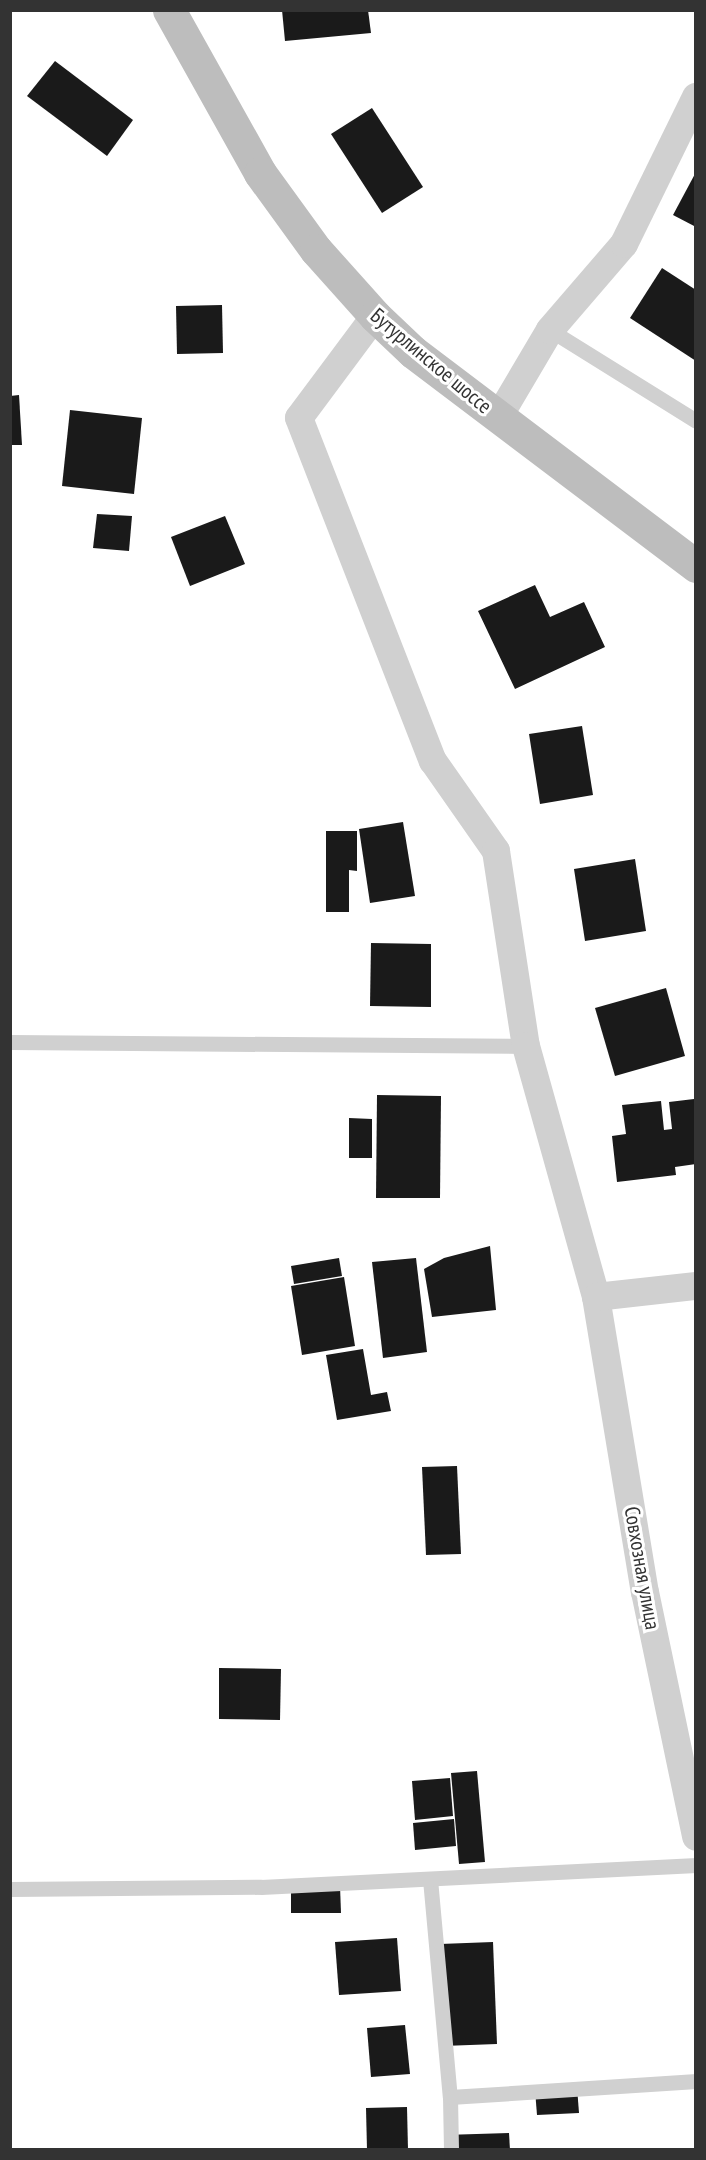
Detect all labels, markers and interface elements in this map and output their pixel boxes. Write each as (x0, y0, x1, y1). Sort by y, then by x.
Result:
street label: Бутурлинское шоссе (365, 303, 497, 419)
street label: Совхозная улица (619, 1505, 665, 1631)

